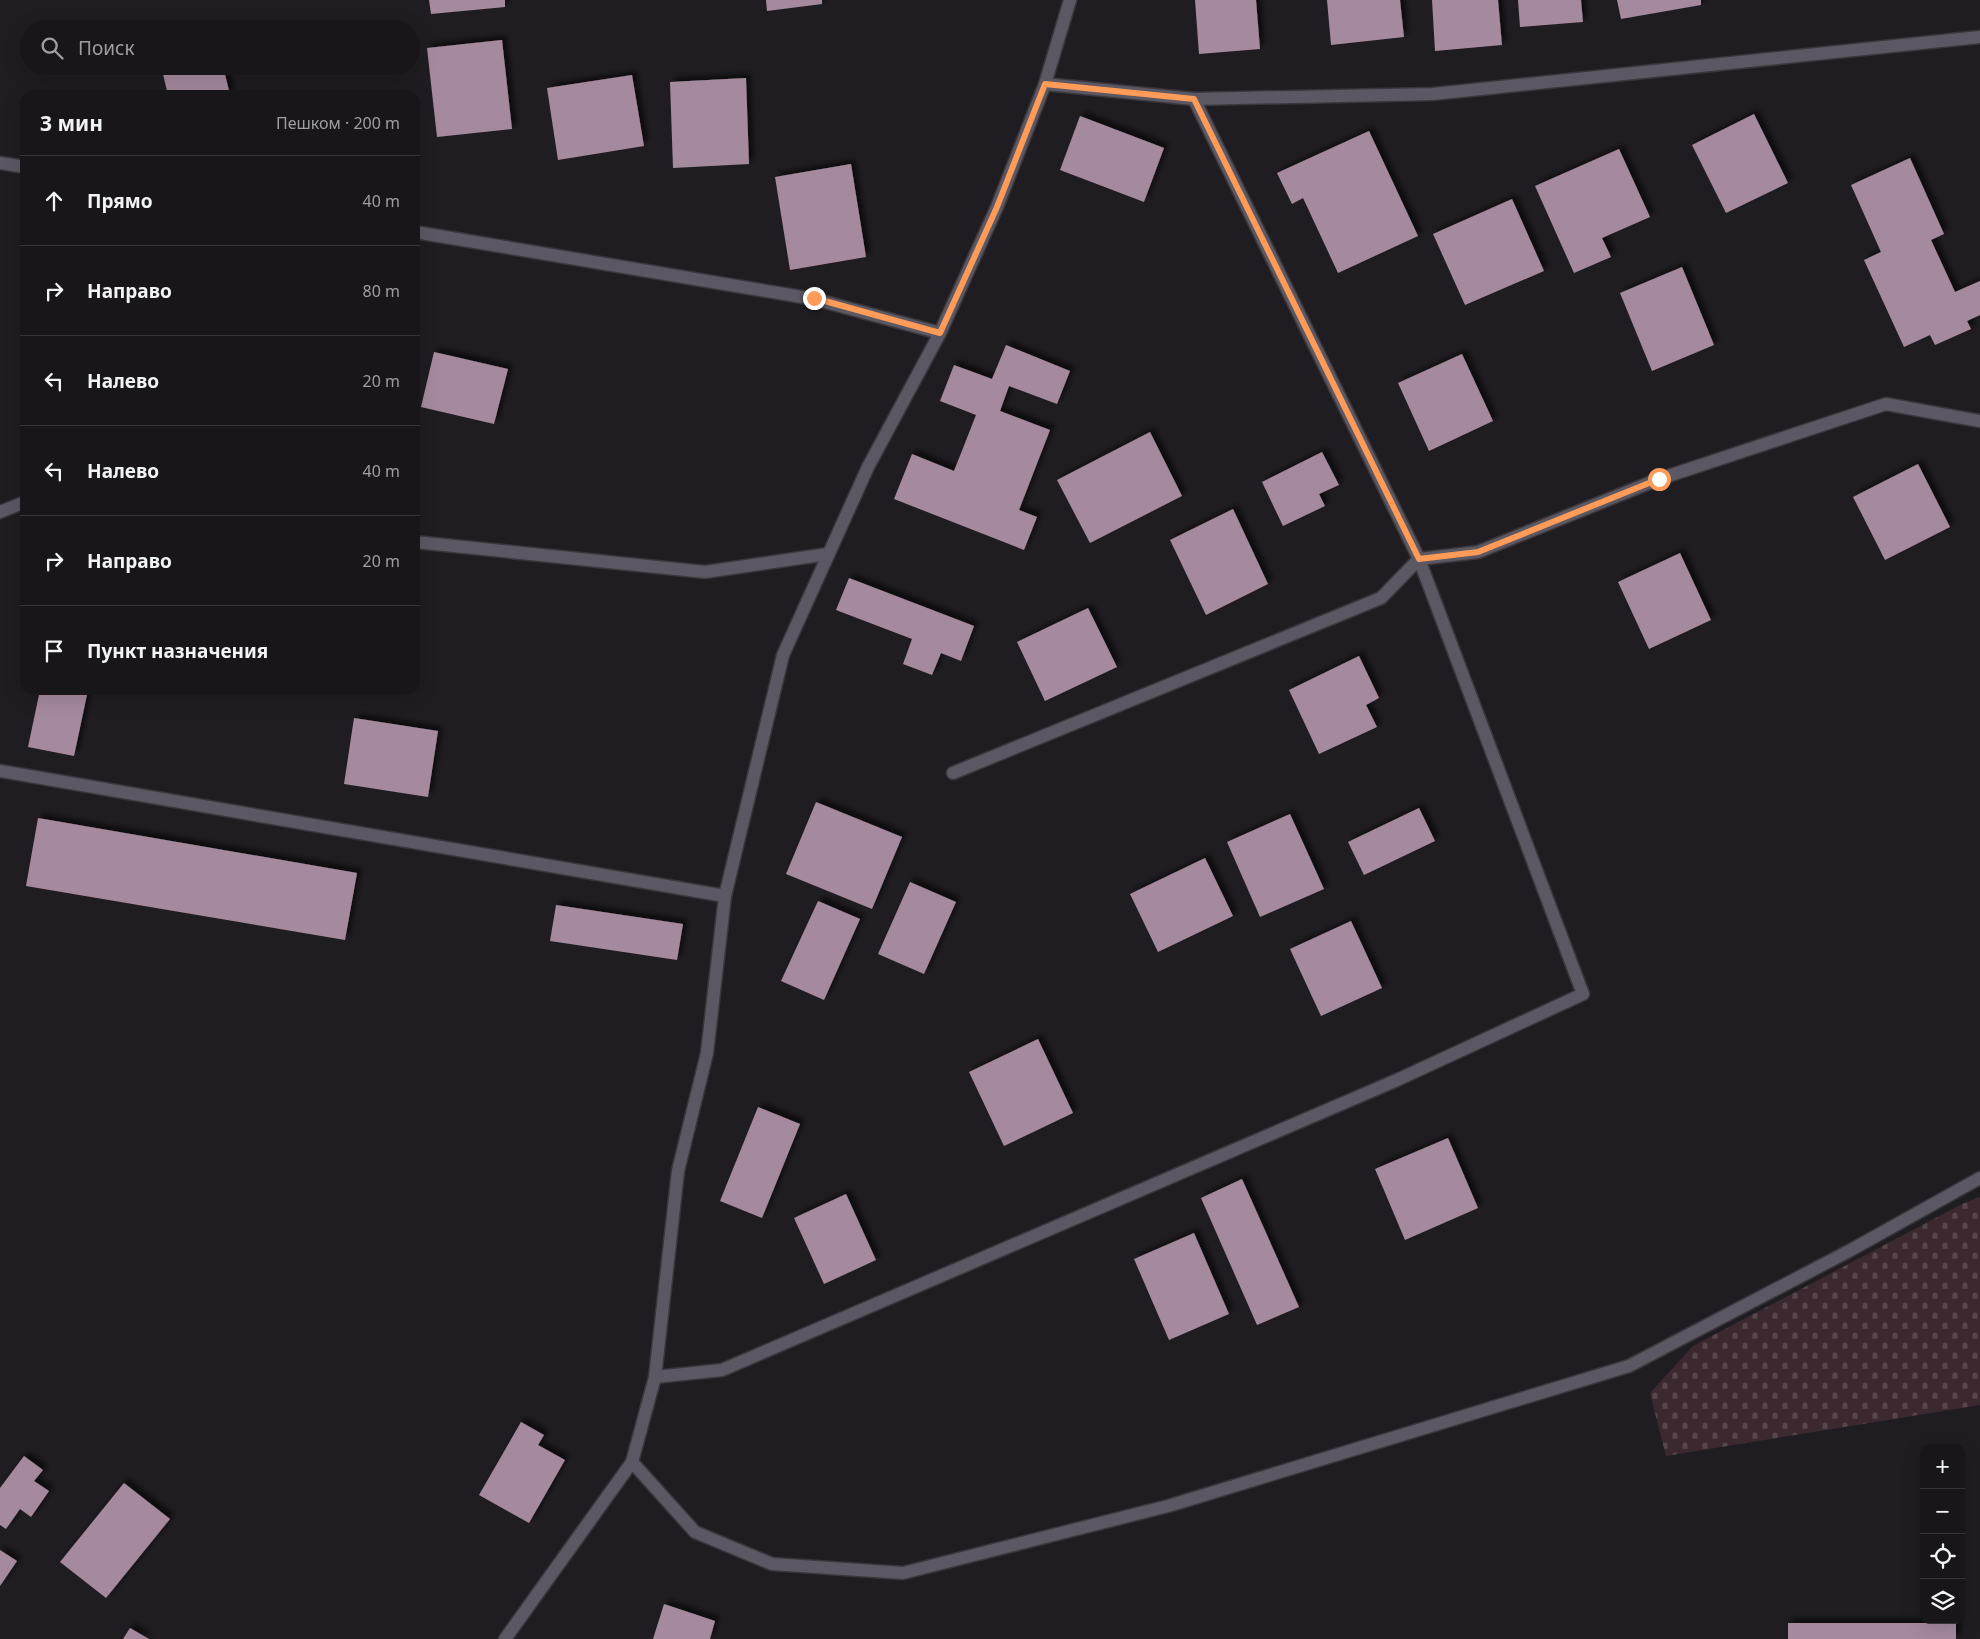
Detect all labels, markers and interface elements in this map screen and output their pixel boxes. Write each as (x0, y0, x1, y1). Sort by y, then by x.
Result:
search box (20, 20, 420, 75)
icon: search (38, 34, 66, 62)
text: Поиск (78, 35, 134, 61)
text: 3 мин (40, 109, 103, 137)
text: Пешком · 200 m (276, 112, 400, 134)
icon: ahead (40, 187, 68, 215)
text: Прямо (87, 188, 153, 214)
text: 40 m (363, 190, 400, 212)
icon: right (40, 277, 68, 305)
text: Направо (87, 278, 172, 304)
text: 80 m (363, 280, 400, 302)
route end (803, 287, 826, 310)
icon: left (40, 367, 68, 395)
text: Налево (87, 368, 159, 394)
text: 20 m (363, 370, 400, 392)
icon: left (40, 457, 68, 485)
text: Налево (87, 458, 159, 484)
text: 40 m (363, 460, 400, 482)
route start (1648, 468, 1671, 491)
icon: right (40, 547, 68, 575)
text: Направо (87, 548, 172, 574)
text: 20 m (363, 550, 400, 572)
icon: arrive (40, 637, 68, 665)
text: Пункт назначения (87, 638, 268, 664)
map controls (1920, 1444, 1965, 1624)
button: + (1920, 1444, 1965, 1489)
button: − (1920, 1489, 1965, 1534)
button: locate (1920, 1534, 1965, 1579)
button: layers (1920, 1579, 1965, 1624)

